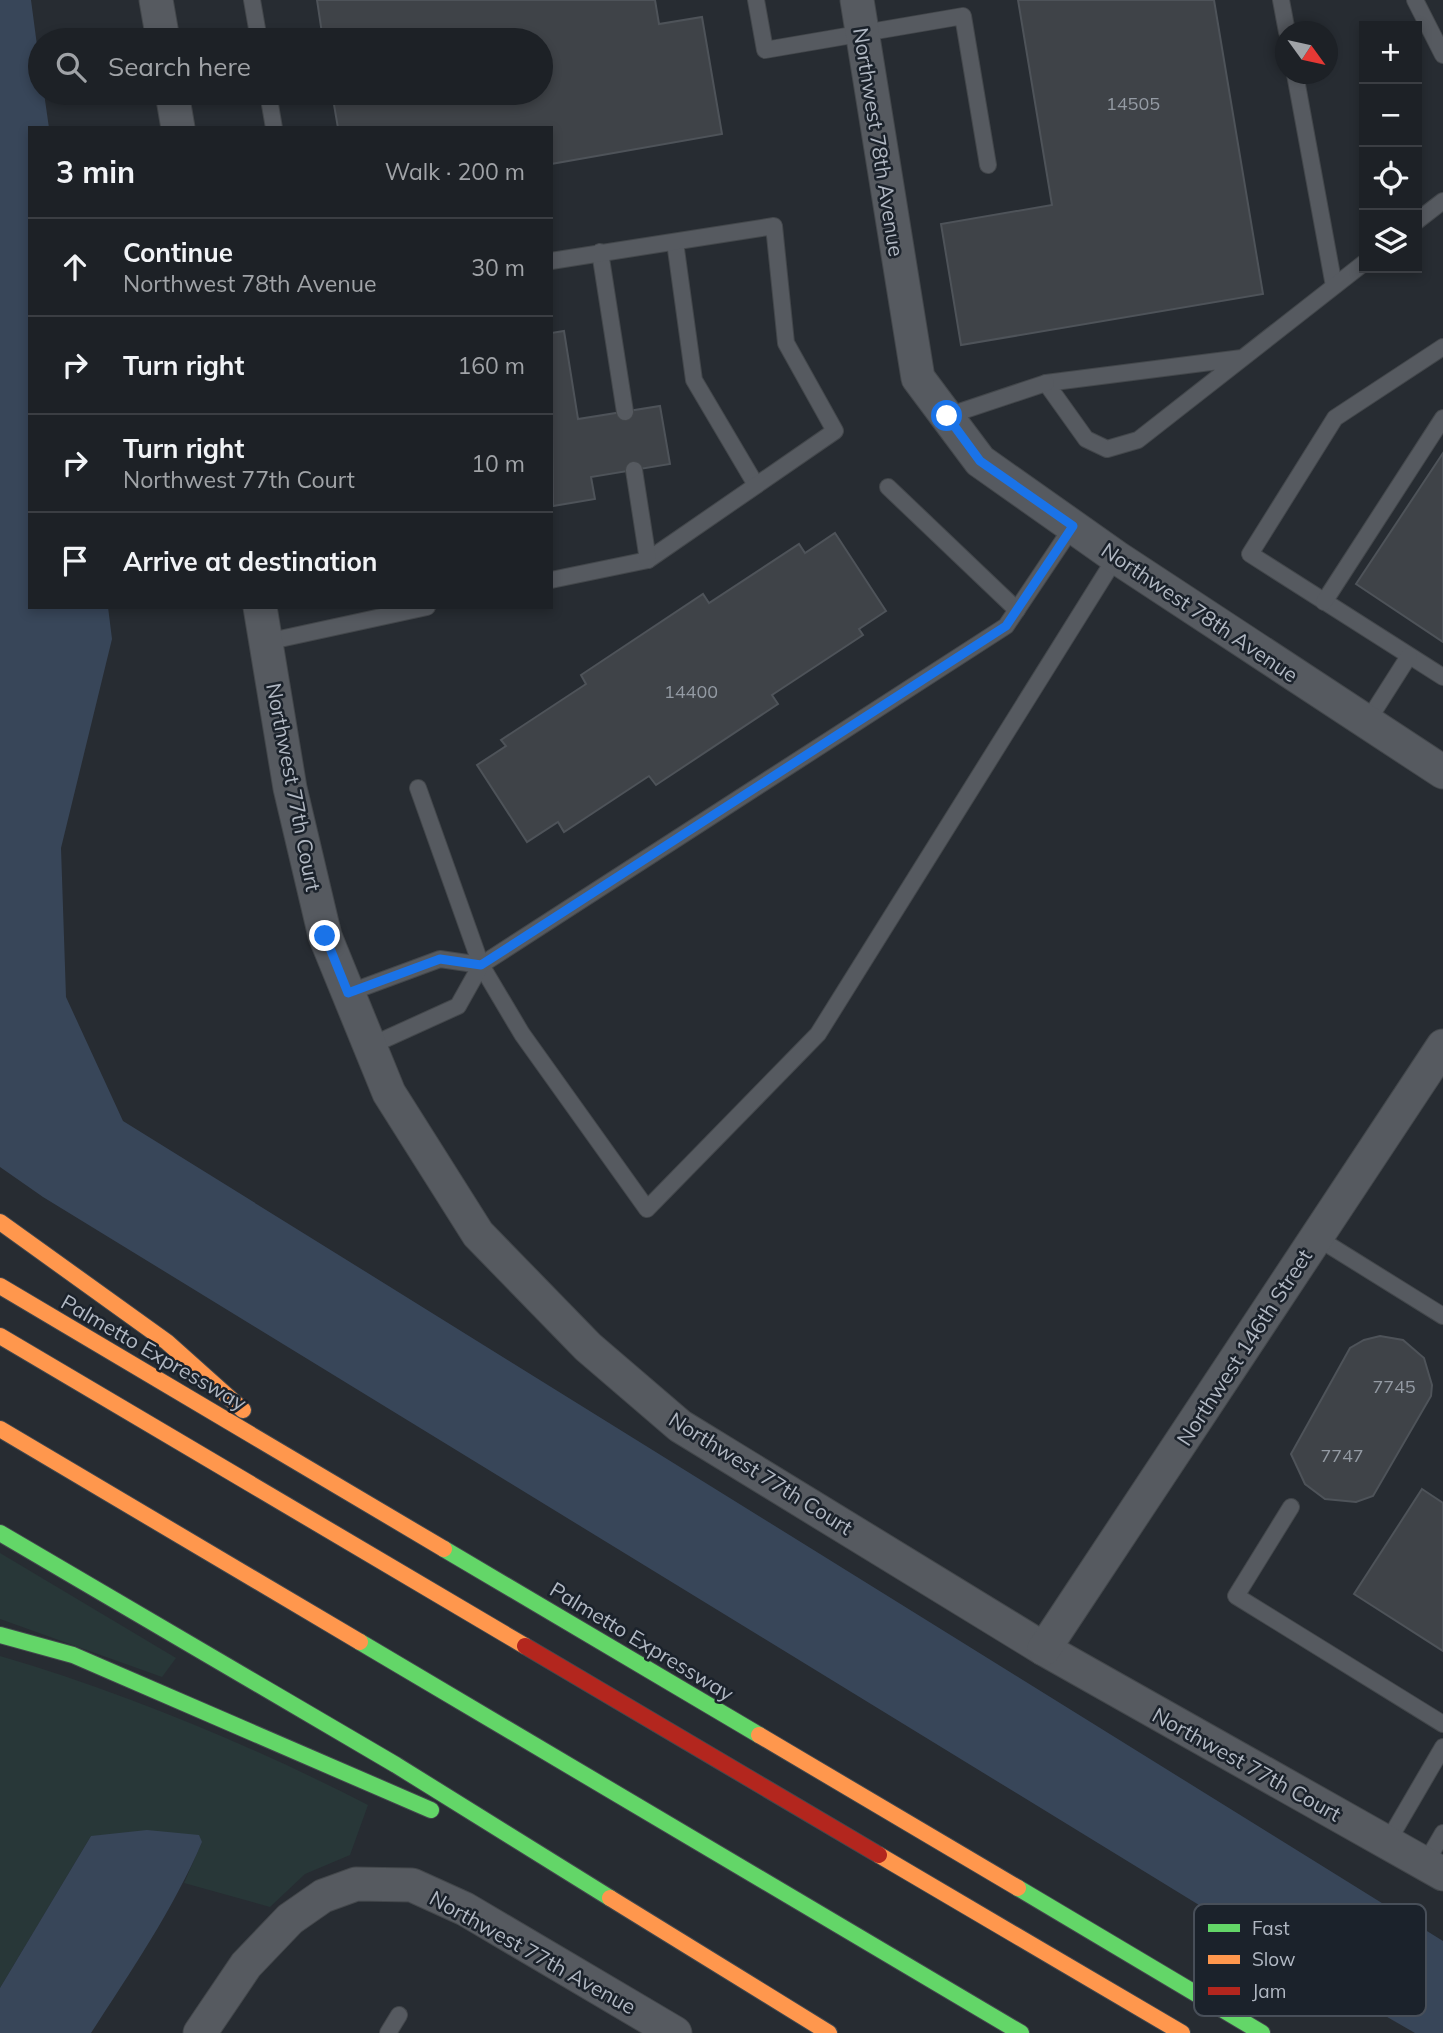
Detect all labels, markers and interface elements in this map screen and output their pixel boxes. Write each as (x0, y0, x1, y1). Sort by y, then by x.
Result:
north arrow (1275, 21, 1338, 84)
map controls (1359, 21, 1422, 273)
button: + (1359, 21, 1422, 84)
street label: Northwest 78th Avenue (848, 26, 910, 258)
search box (28, 28, 553, 105)
icon: search (52, 48, 90, 86)
text: Search here (108, 50, 251, 83)
button: − (1359, 84, 1422, 147)
house number: 14505 (1106, 92, 1160, 115)
button: locate (1359, 147, 1422, 210)
text: 3 min (56, 153, 135, 191)
text: Walk · 200 m (385, 157, 525, 186)
button: layers (1359, 210, 1422, 273)
text: Continue (123, 236, 233, 269)
icon: ahead (56, 248, 94, 286)
text: 30 m (471, 253, 525, 282)
text: Northwest 78th Avenue (123, 269, 377, 298)
icon: right (56, 346, 94, 384)
text: Turn right (123, 349, 244, 382)
text: 160 m (457, 351, 525, 380)
route start (931, 400, 962, 431)
text: Turn right (123, 432, 244, 465)
icon: right (56, 444, 94, 482)
text: 10 m (471, 449, 525, 478)
text: Northwest 77th Court (123, 465, 355, 494)
street label: Northwest 78th Avenue (1097, 536, 1303, 688)
icon: arrive (56, 542, 94, 580)
text: Arrive at destination (123, 545, 378, 578)
house number: 14400 (664, 680, 718, 703)
street label: Northwest 77th Court (261, 681, 327, 893)
route end (309, 920, 340, 951)
street label: Northwest 146th Street (1171, 1244, 1317, 1450)
street label: Palmetto Expressway (57, 1288, 251, 1416)
house number: 7745 (1372, 1375, 1416, 1398)
street label: Northwest 77th Court (664, 1406, 858, 1540)
house number: 7747 (1320, 1444, 1364, 1467)
street label: Palmetto Expressway (545, 1576, 739, 1706)
street label: Northwest 77th Court (1148, 1701, 1346, 1827)
street label: Northwest 77th Avenue (425, 1884, 641, 2020)
legend (1194, 1904, 1426, 2016)
text: Fast (1252, 1916, 1290, 1940)
text: Slow (1252, 1947, 1296, 1971)
text: Jam (1252, 1979, 1286, 2003)

